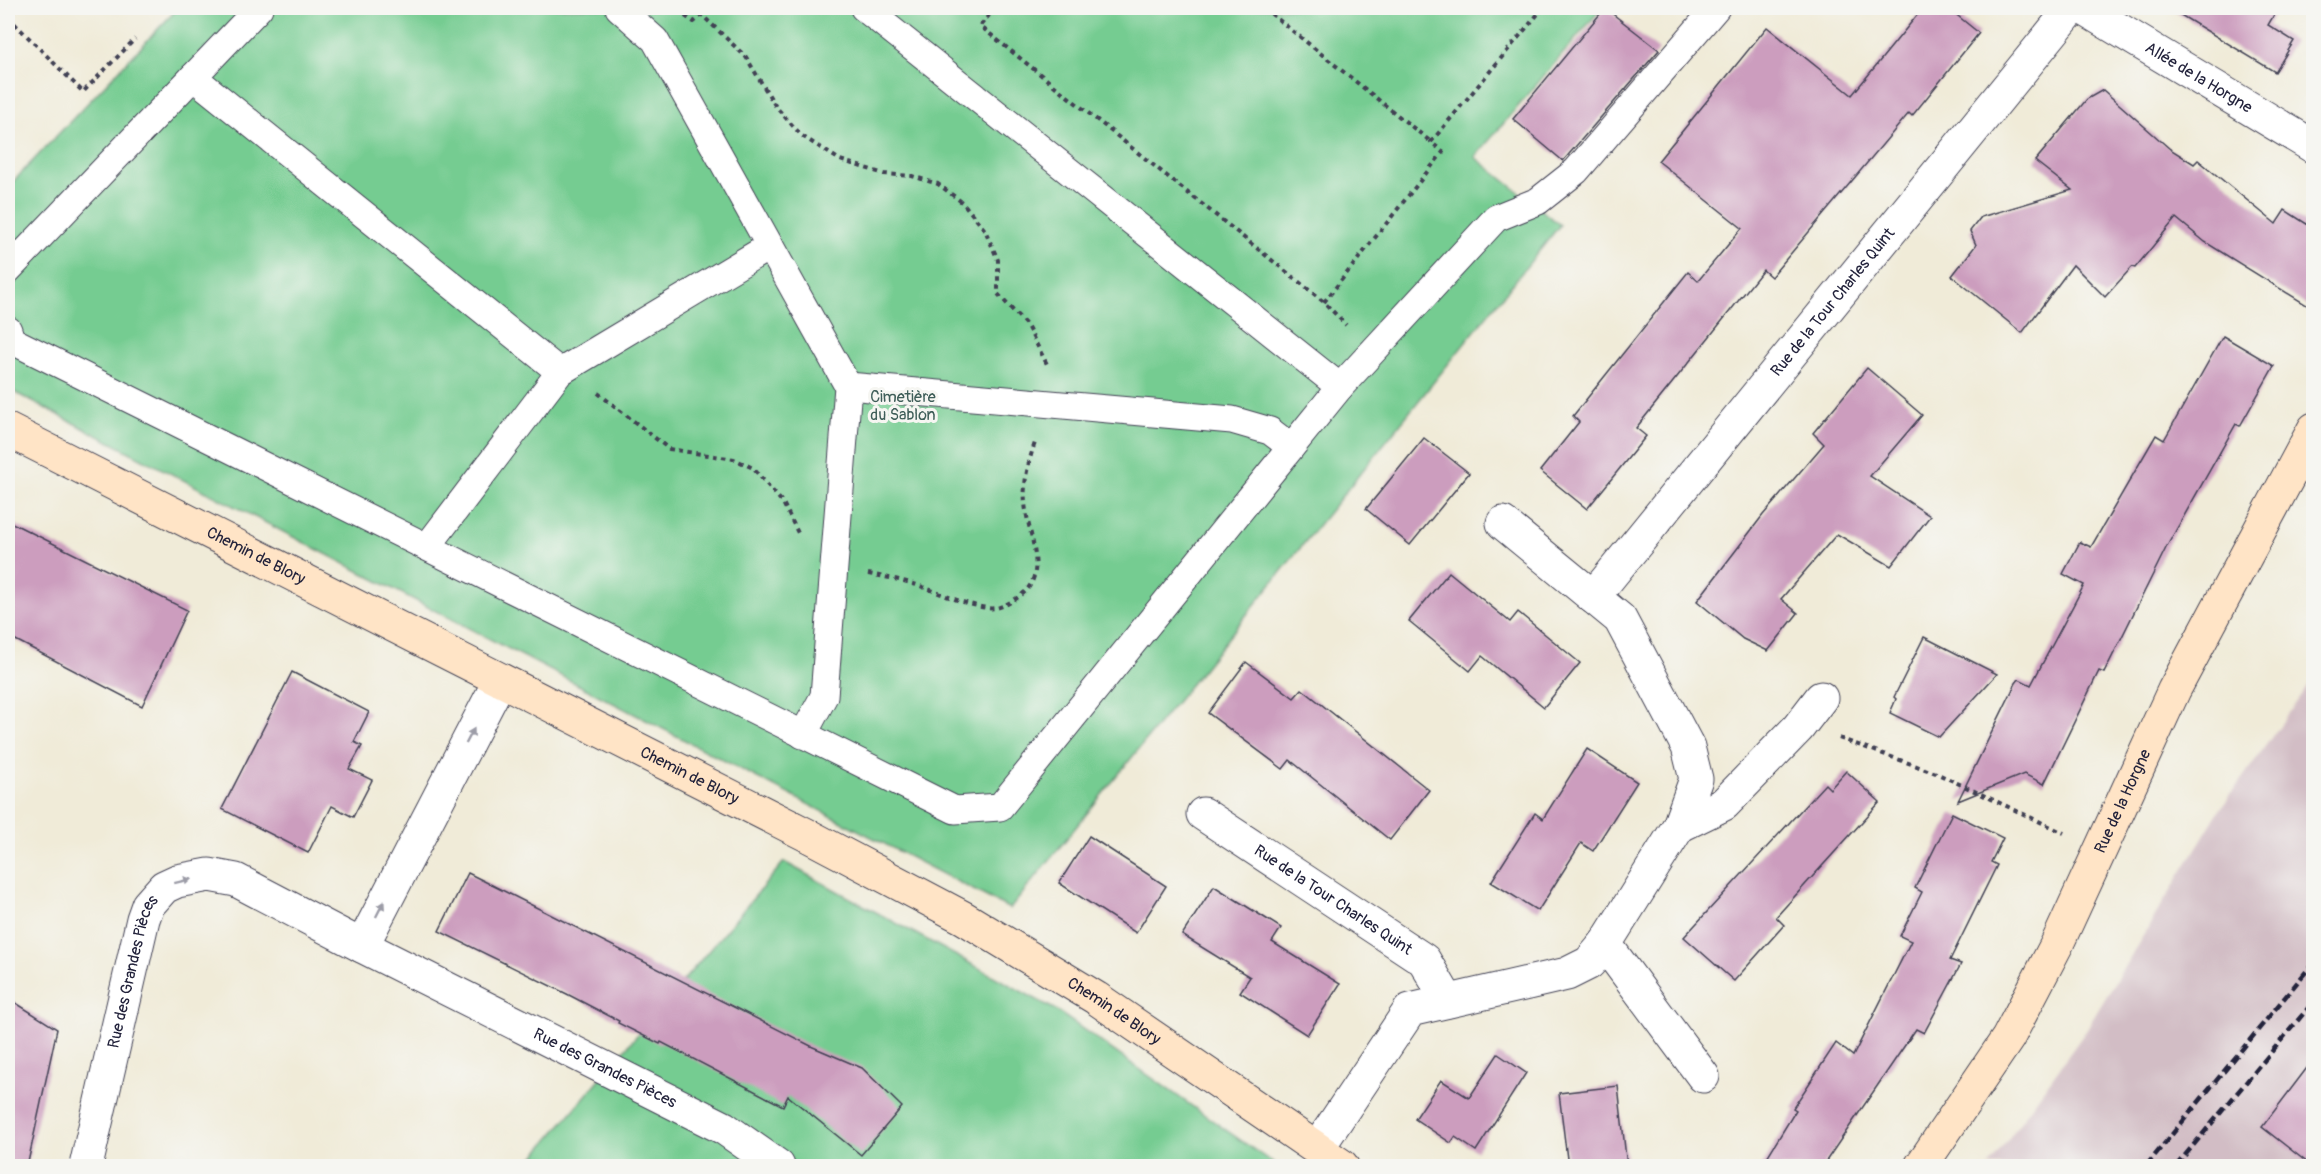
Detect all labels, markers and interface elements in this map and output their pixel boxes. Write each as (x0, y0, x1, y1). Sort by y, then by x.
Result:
street label: Allée de la Horgne (2141, 38, 2256, 118)
street label: Rue de la Tour Charles Quint (1766, 223, 1899, 381)
park label: Cimetière du Sablon (870, 387, 936, 425)
street label: Chemin de Blory (203, 522, 309, 589)
one-way arrow (465, 728, 475, 745)
street label: Chemin de Blory (637, 742, 742, 809)
street label: Rue de la Horgne (2090, 746, 2155, 856)
street label: Rue de la Tour Charles Quint (1250, 840, 1417, 960)
one-way arrow (174, 875, 192, 885)
street label: Rue des Grandes Pièces (104, 891, 162, 1050)
one-way arrow (376, 901, 385, 918)
street label: Chemin de Blory (1064, 973, 1165, 1049)
street label: Rue des Grandes Pièces (530, 1024, 680, 1113)

